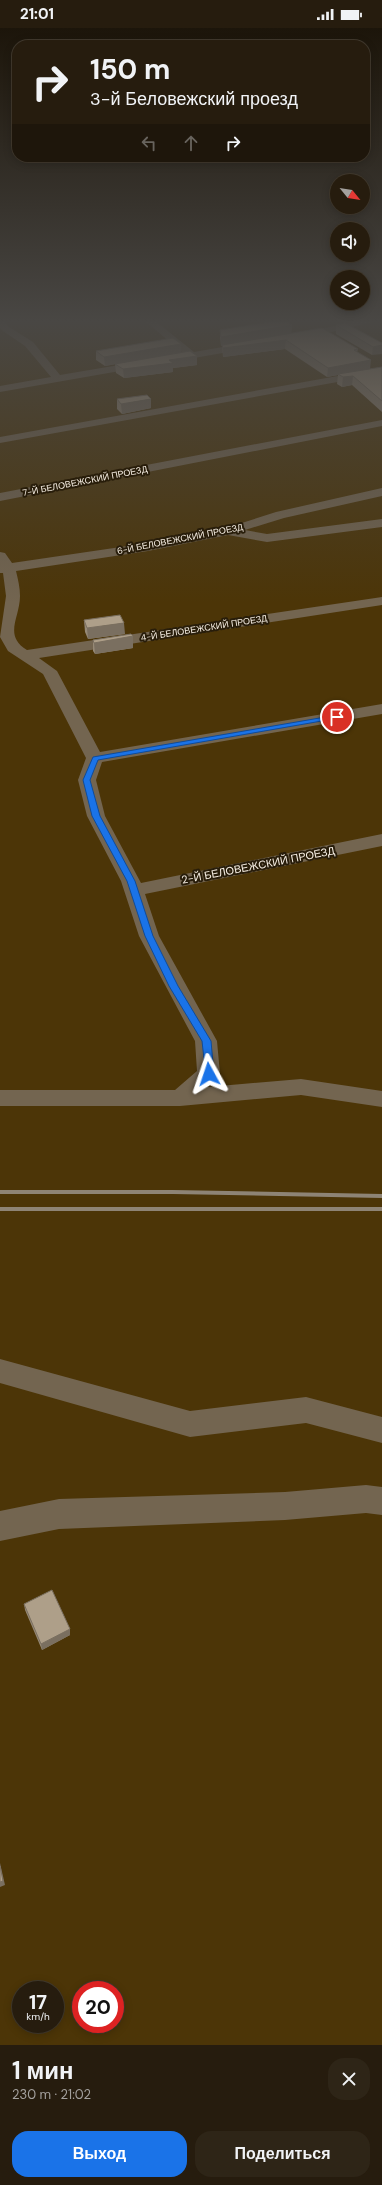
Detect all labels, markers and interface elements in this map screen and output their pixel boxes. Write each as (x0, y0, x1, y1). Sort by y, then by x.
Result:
text: 21:01 (20, 4, 54, 24)
text: 150 m (90, 51, 170, 88)
icon: right (24, 56, 76, 108)
text: 3-й Беловежский проезд (90, 87, 298, 111)
icon: left (138, 132, 160, 154)
icon: ahead (180, 132, 202, 154)
icon: right (222, 132, 244, 154)
north arrow (330, 174, 370, 214)
map controls (330, 174, 370, 310)
button: sound (330, 222, 370, 262)
button: layers (330, 270, 370, 310)
street label: 7-Й БЕЛОВЕЖСКИЙ ПРОЕЗД (22, 463, 148, 499)
street label: 6-Й БЕЛОВЕЖСКИЙ ПРОЕЗД (116, 521, 244, 557)
street label: 4-Й БЕЛОВЕЖСКИЙ ПРОЕЗД (140, 612, 268, 644)
pin (320, 700, 354, 734)
icon: arrive (326, 706, 348, 728)
street label: 2-Й БЕЛОВЕЖСКИЙ ПРОЕЗД (180, 843, 336, 887)
position arrow (188, 1053, 230, 1095)
speed limit sign: 20 (72, 1981, 124, 2033)
text: 17 (29, 1989, 47, 2015)
text: km/h (26, 2010, 50, 2023)
text: 1 мин (12, 2055, 73, 2086)
button: close (328, 2058, 370, 2100)
text: 230 m · 21:02 (12, 2086, 91, 2103)
button: Выход (12, 2131, 187, 2177)
button: Поделиться (195, 2131, 370, 2177)

